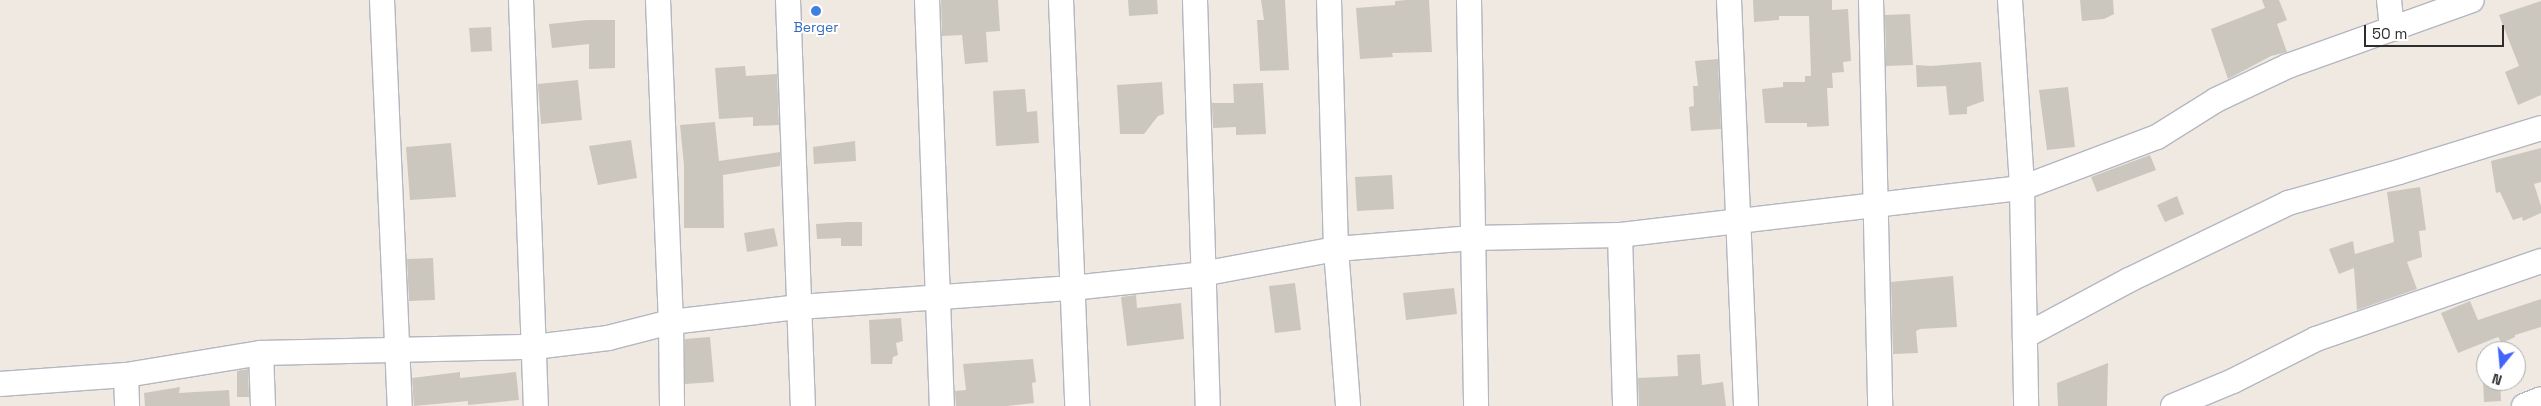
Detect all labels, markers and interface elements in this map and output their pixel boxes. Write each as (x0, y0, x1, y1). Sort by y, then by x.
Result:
marker: Berger (810, 5, 822, 17)
scale bar (2366, 15, 2506, 47)
place label: Berger (793, 19, 839, 35)
text: 50 m (2372, 24, 2407, 43)
north arrow (2476, 341, 2526, 391)
text: N (2490, 369, 2504, 389)

